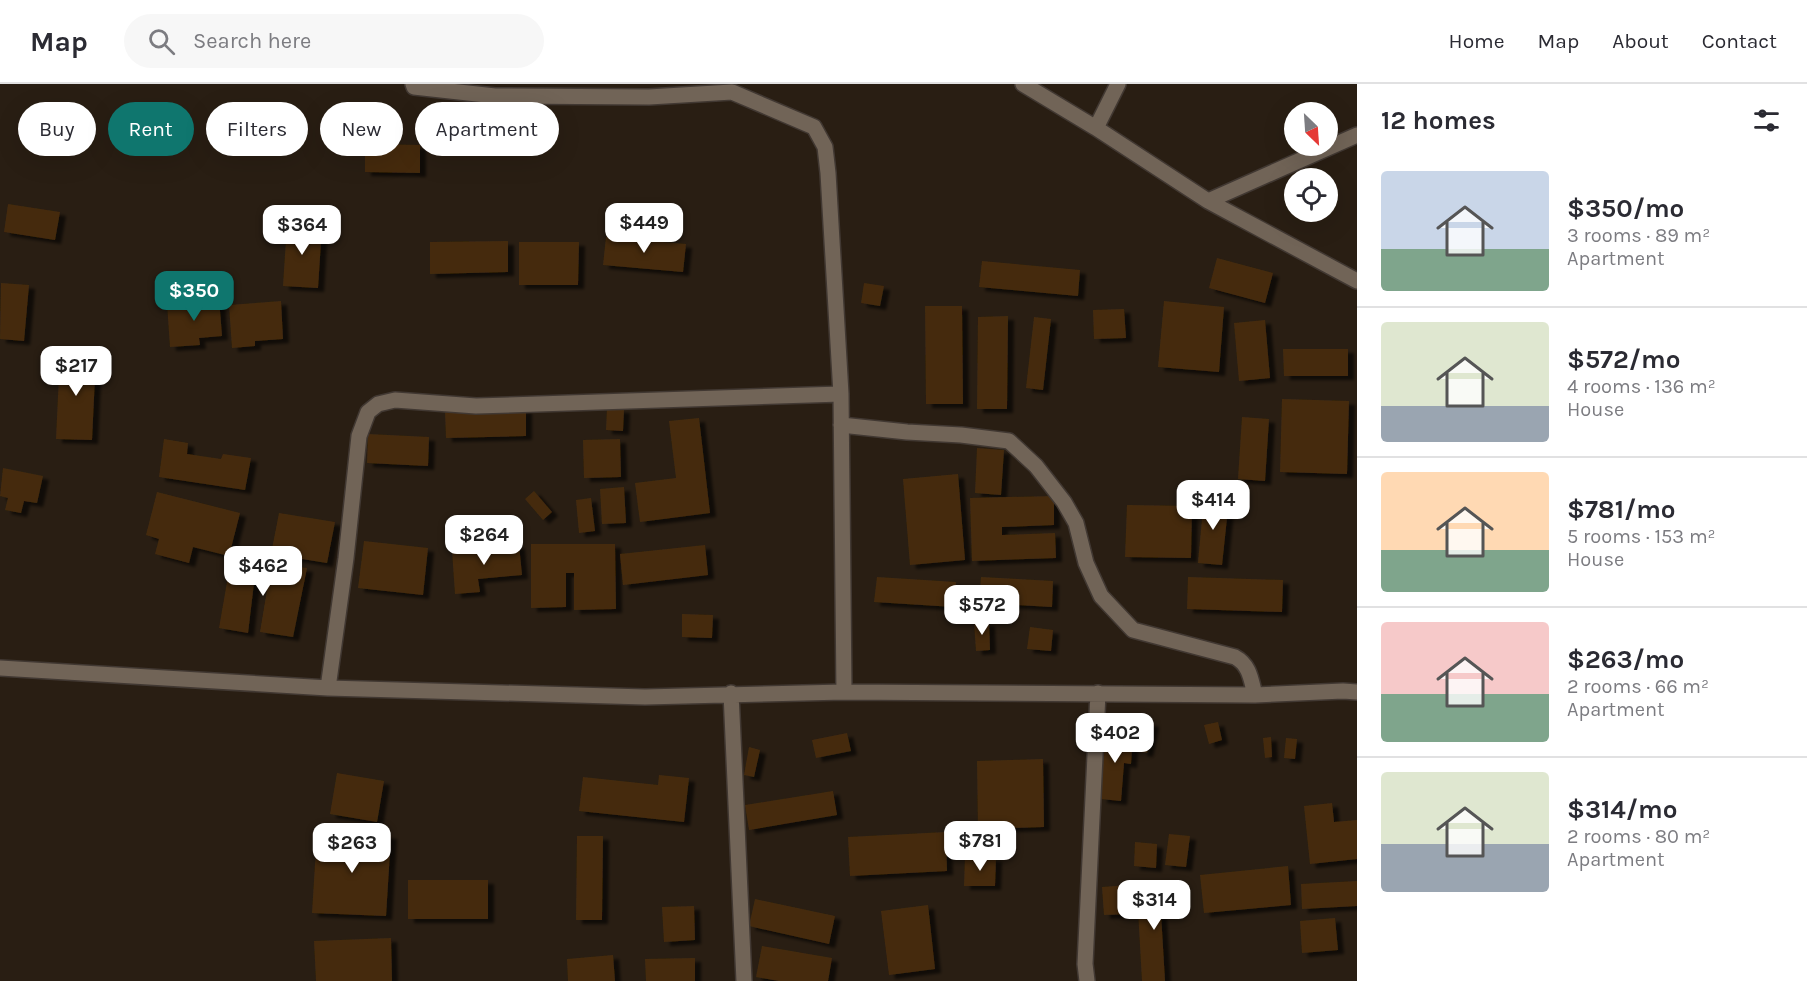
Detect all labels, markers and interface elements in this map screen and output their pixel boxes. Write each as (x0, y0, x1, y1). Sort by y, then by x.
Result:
search box (124, 14, 544, 68)
text: Map (30, 25, 88, 58)
icon: search (145, 25, 178, 58)
text: Search here (193, 28, 311, 54)
text: Home (1449, 29, 1505, 53)
text: Map (1538, 29, 1579, 53)
text: About (1612, 29, 1669, 53)
text: Contact (1702, 29, 1777, 53)
chip: Buy (18, 102, 96, 156)
chip: Rent (108, 102, 194, 156)
chip: Filters (206, 102, 308, 156)
chip: New (320, 102, 403, 156)
chip: Apartment (415, 102, 559, 156)
north arrow (1284, 102, 1338, 156)
map controls (1284, 102, 1338, 222)
icon: filters (1750, 104, 1783, 137)
text: 12 homes (1381, 105, 1496, 136)
button: locate (1284, 168, 1338, 222)
text: $350/mo (1567, 193, 1684, 224)
icon: home (1429, 195, 1501, 267)
pin: $449 (608, 203, 680, 254)
pin: $364 (266, 205, 338, 256)
text: $449 (619, 211, 669, 234)
text: $364 (277, 213, 327, 236)
text: 3 rooms · 89 m² (1567, 224, 1710, 247)
text: Apartment (1567, 247, 1665, 270)
pin: $350 (158, 271, 230, 322)
text: $350 (169, 279, 219, 302)
text: $572/mo (1567, 344, 1680, 375)
pin: $217 (40, 346, 112, 397)
icon: home (1429, 346, 1501, 418)
text: $217 (55, 354, 97, 377)
text: 4 rooms · 136 m² (1567, 375, 1716, 398)
text: House (1567, 398, 1624, 421)
pin: $414 (1177, 480, 1249, 531)
text: $414 (1191, 488, 1235, 511)
text: $781/mo (1567, 494, 1676, 525)
icon: home (1429, 496, 1501, 568)
pin: $264 (448, 515, 520, 566)
text: $264 (459, 523, 509, 546)
text: 5 rooms · 153 m² (1567, 525, 1716, 548)
pin: $462 (227, 546, 299, 597)
text: House (1567, 548, 1624, 571)
text: $462 (238, 554, 288, 577)
pin: $572 (946, 585, 1018, 636)
text: $572 (958, 593, 1006, 616)
text: $263/mo (1567, 644, 1684, 675)
icon: home (1429, 646, 1501, 718)
text: 2 rooms · 66 m² (1567, 675, 1709, 698)
text: Apartment (1567, 698, 1665, 721)
pin: $402 (1079, 713, 1151, 764)
text: $402 (1090, 721, 1140, 744)
text: $314/mo (1567, 794, 1677, 825)
icon: home (1429, 796, 1501, 868)
pin: $781 (944, 821, 1016, 872)
pin: $263 (316, 823, 388, 874)
text: 2 rooms · 80 m² (1567, 825, 1710, 848)
text: $781 (958, 829, 1002, 852)
text: $263 (327, 831, 377, 854)
text: Apartment (1567, 848, 1665, 871)
pin: $314 (1118, 880, 1190, 931)
text: $314 (1131, 888, 1177, 911)

